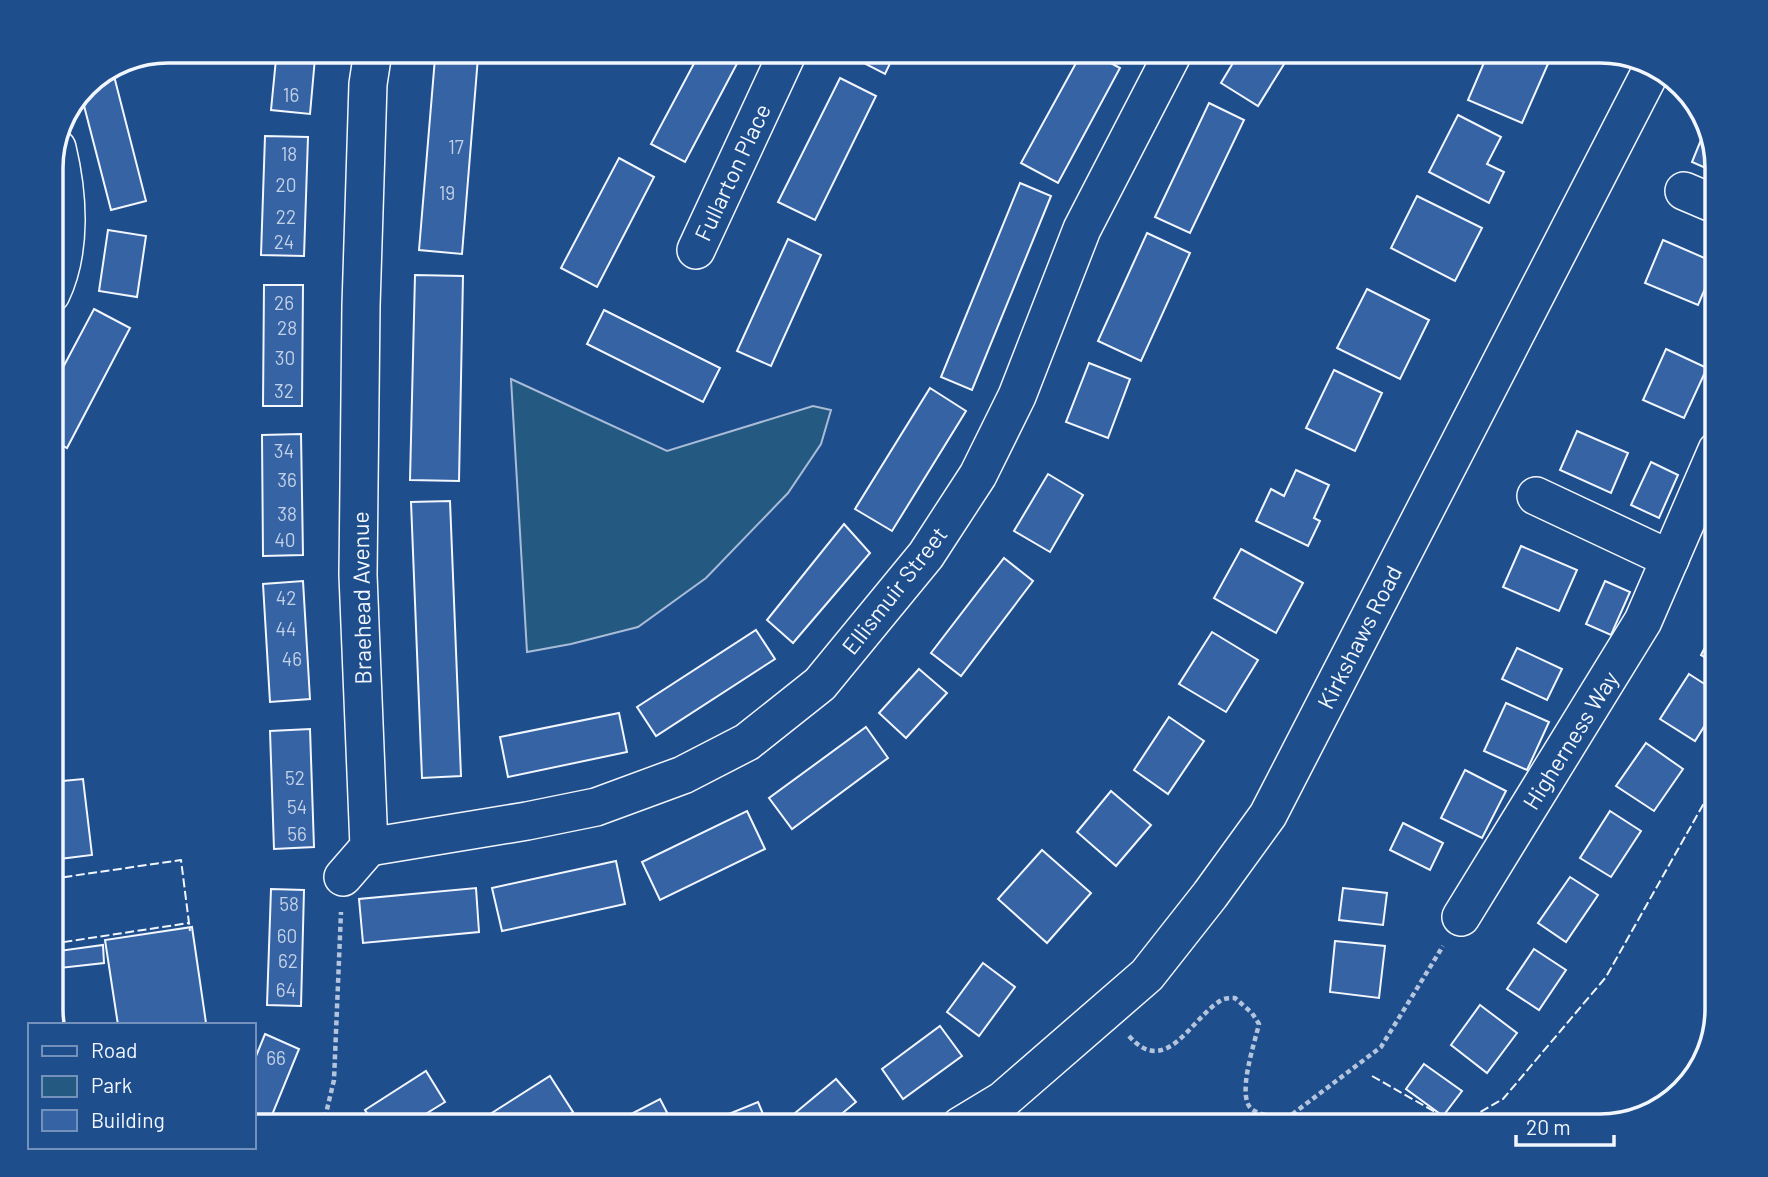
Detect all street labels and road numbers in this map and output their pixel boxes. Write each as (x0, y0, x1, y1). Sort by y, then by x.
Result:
street label: Fullarton Place (688, 99, 776, 245)
street label: Braehead Avenue (345, 511, 377, 685)
street label: Ellismuir Street (835, 521, 953, 659)
street label: Kirkshaws Road (1311, 561, 1407, 713)
street label: Higherness Way (1516, 665, 1624, 814)

